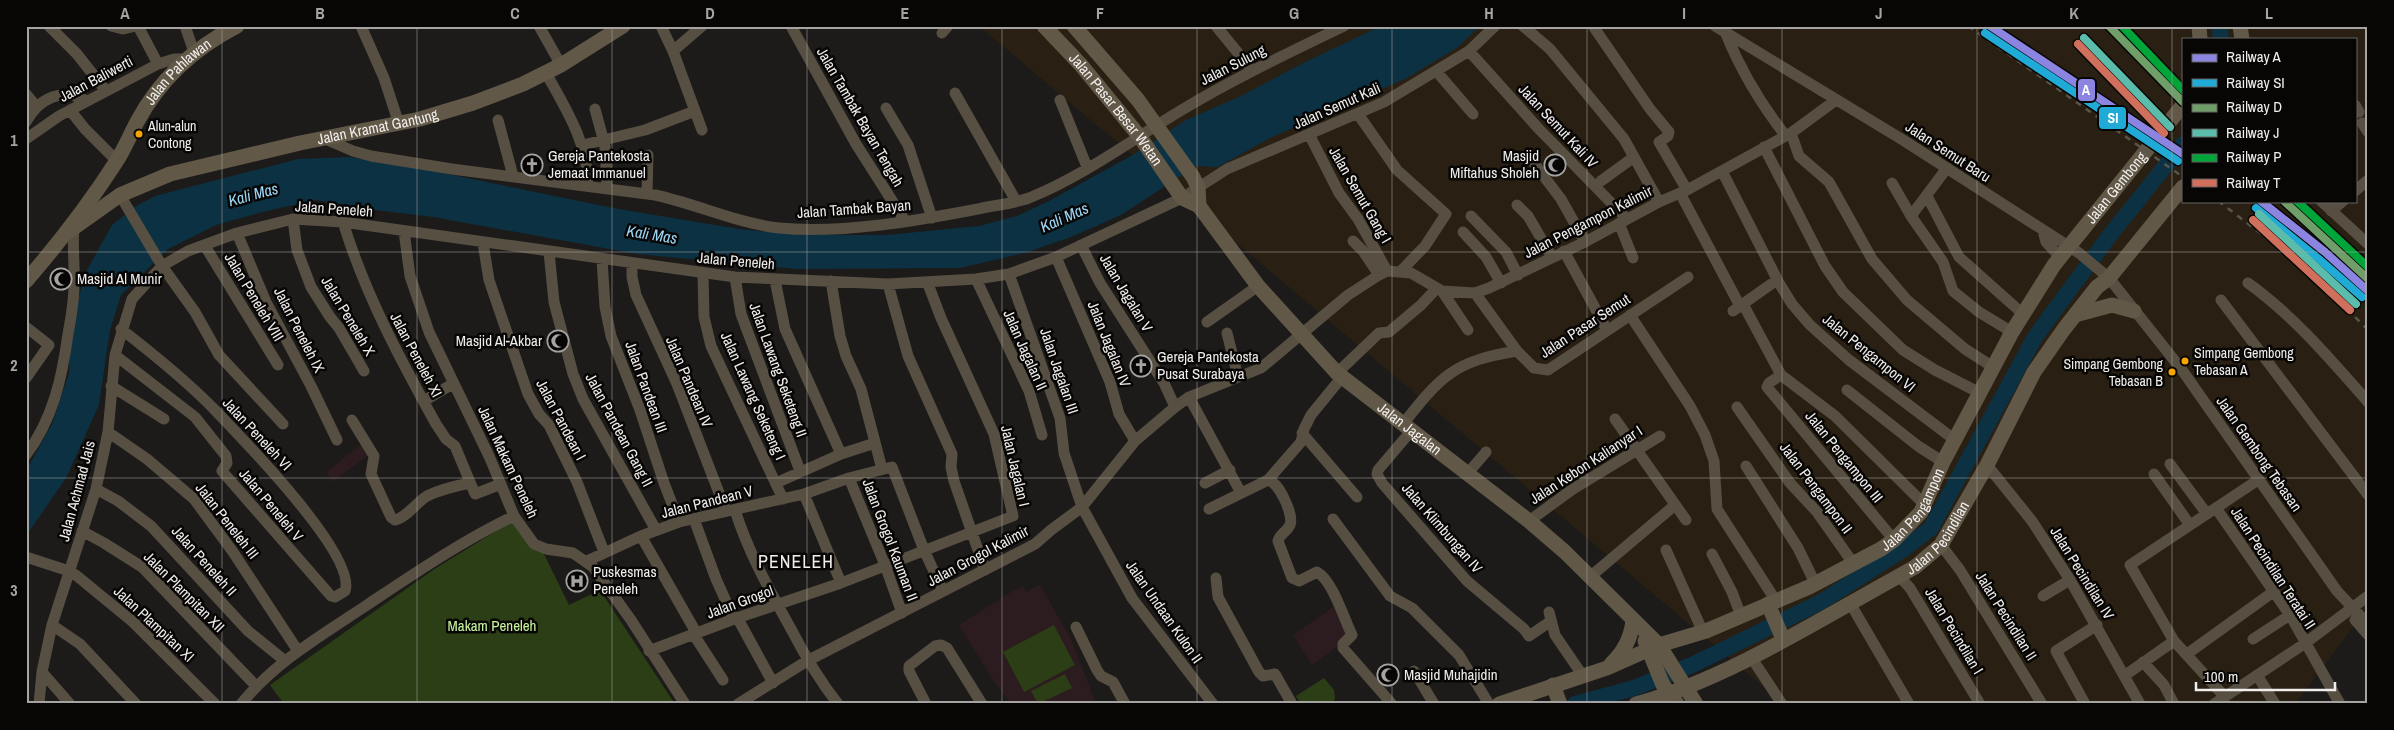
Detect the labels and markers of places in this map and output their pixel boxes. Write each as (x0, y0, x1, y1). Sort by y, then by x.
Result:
place label: Alun-alun Contong (147, 117, 197, 152)
marker: Alun-alun Contong (134, 129, 144, 139)
place label: Gereja Pantekosta Jemaat Immanuel (548, 145, 650, 183)
place label: Masjid Miftahus Sholeh (1450, 145, 1539, 183)
church icon: Gereja Pantekosta Jemaat Immanuel (520, 153, 544, 177)
mosque icon: Masjid Miftahus Sholeh (1543, 153, 1567, 177)
mosque icon: Masjid Al Munir (49, 267, 73, 291)
place label: Masjid Al Munir (77, 268, 162, 289)
mosque icon: Masjid Al-Akbar (546, 329, 570, 353)
place label: Masjid Al-Akbar (456, 330, 542, 351)
place label: Simpang Gembong Tebasan A (2194, 344, 2294, 379)
place label: Gereja Pantekosta Pusat Surabaya (1157, 346, 1259, 384)
church icon: Gereja Pantekosta Pusat Surabaya (1129, 354, 1153, 378)
place label: Simpang Gembong Tebasan B (2063, 355, 2164, 390)
marker: Simpang Gembong Tebasan A (2180, 356, 2190, 366)
marker: Simpang Gembong Tebasan B (2167, 367, 2177, 377)
place label: Puskesmas Peneleh (593, 561, 657, 599)
hospital icon: Puskesmas Peneleh (565, 569, 589, 593)
mosque icon: Masjid Muhajidin (1376, 663, 1400, 687)
place label: Masjid Muhajidin (1404, 664, 1498, 685)

